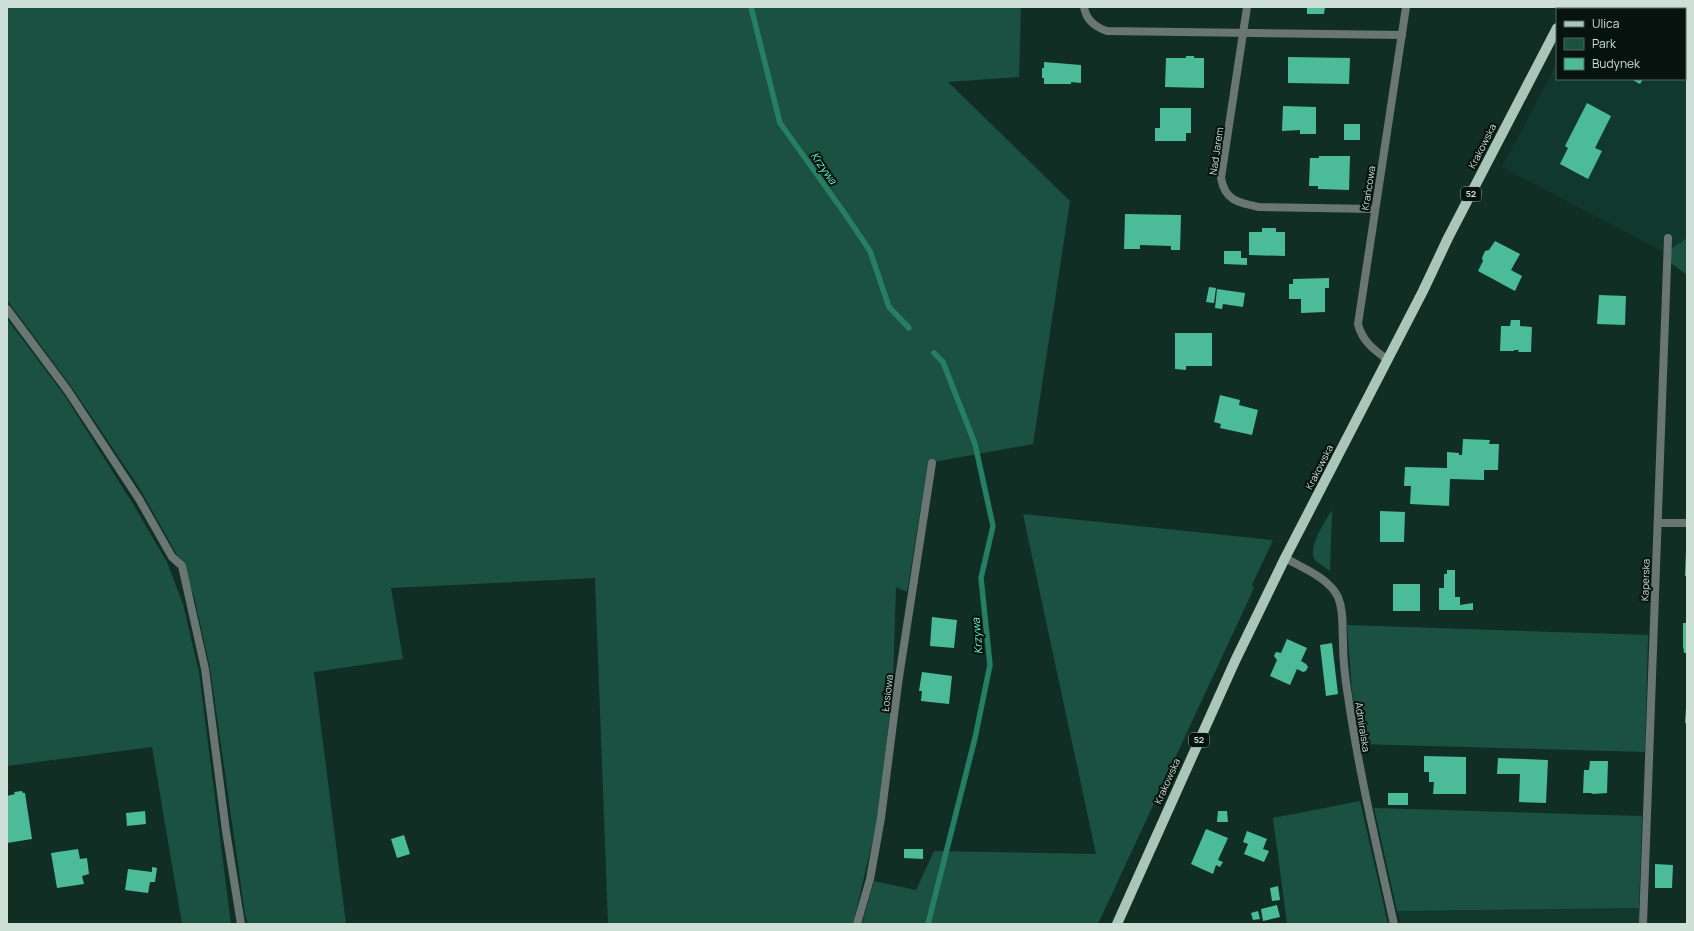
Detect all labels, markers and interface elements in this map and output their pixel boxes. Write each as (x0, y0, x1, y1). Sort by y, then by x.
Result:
legend (1556, 8, 1686, 80)
text: Ulica (1592, 15, 1619, 32)
text: Park (1592, 35, 1617, 52)
text: Budynek (1592, 55, 1641, 72)
street label: Krakowska (1465, 121, 1499, 171)
street label: Nad Jarem (1206, 126, 1226, 176)
water label: Krzywa (808, 149, 841, 188)
street label: Krańcowa (1358, 165, 1378, 211)
road number: 52 (1461, 187, 1481, 201)
street label: Krakowska (1302, 442, 1336, 492)
street label: Kaperska (1637, 559, 1653, 601)
water label: Krzywa (967, 616, 986, 655)
street label: Łosiowa (878, 674, 896, 712)
street label: Admiralska (1352, 701, 1374, 753)
road number: 52 (1189, 733, 1209, 747)
street label: Krakowska (1151, 756, 1183, 806)

